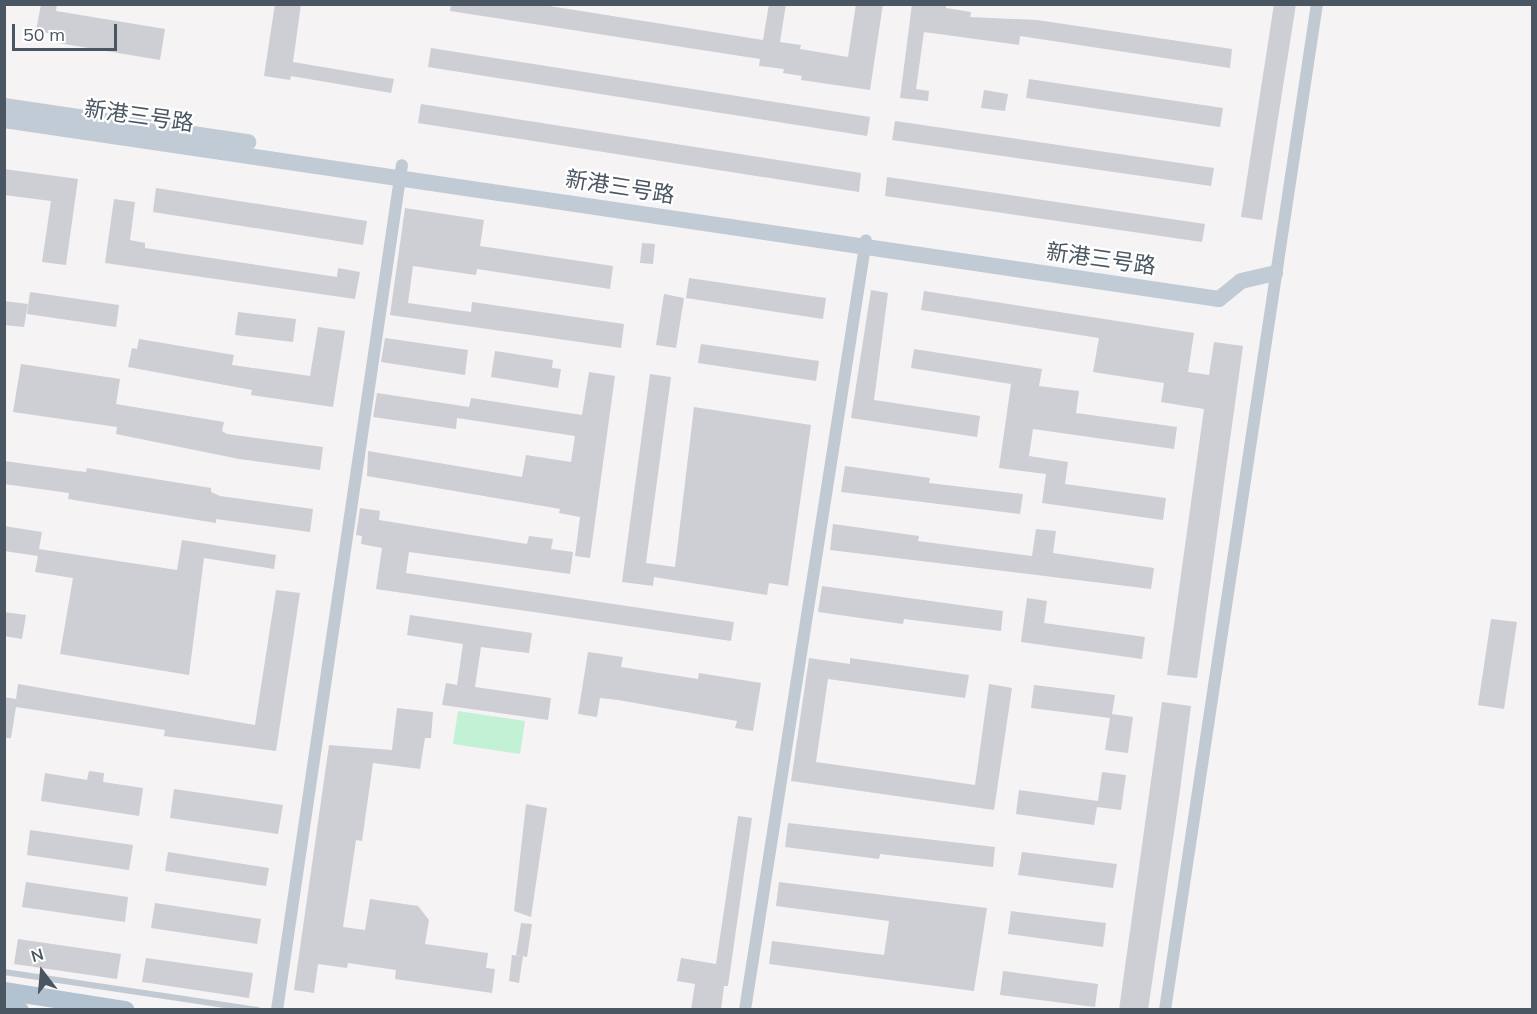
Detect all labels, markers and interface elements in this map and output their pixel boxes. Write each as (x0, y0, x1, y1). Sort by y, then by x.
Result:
scale bar (15, 12, 120, 50)
text: 50 m (23, 23, 65, 46)
street label: 新港三号路 (83, 95, 195, 137)
street label: 新港三号路 (564, 165, 676, 209)
street label: 新港三号路 (1045, 238, 1157, 280)
north arrow (12, 942, 72, 1002)
text: N (28, 943, 46, 966)

